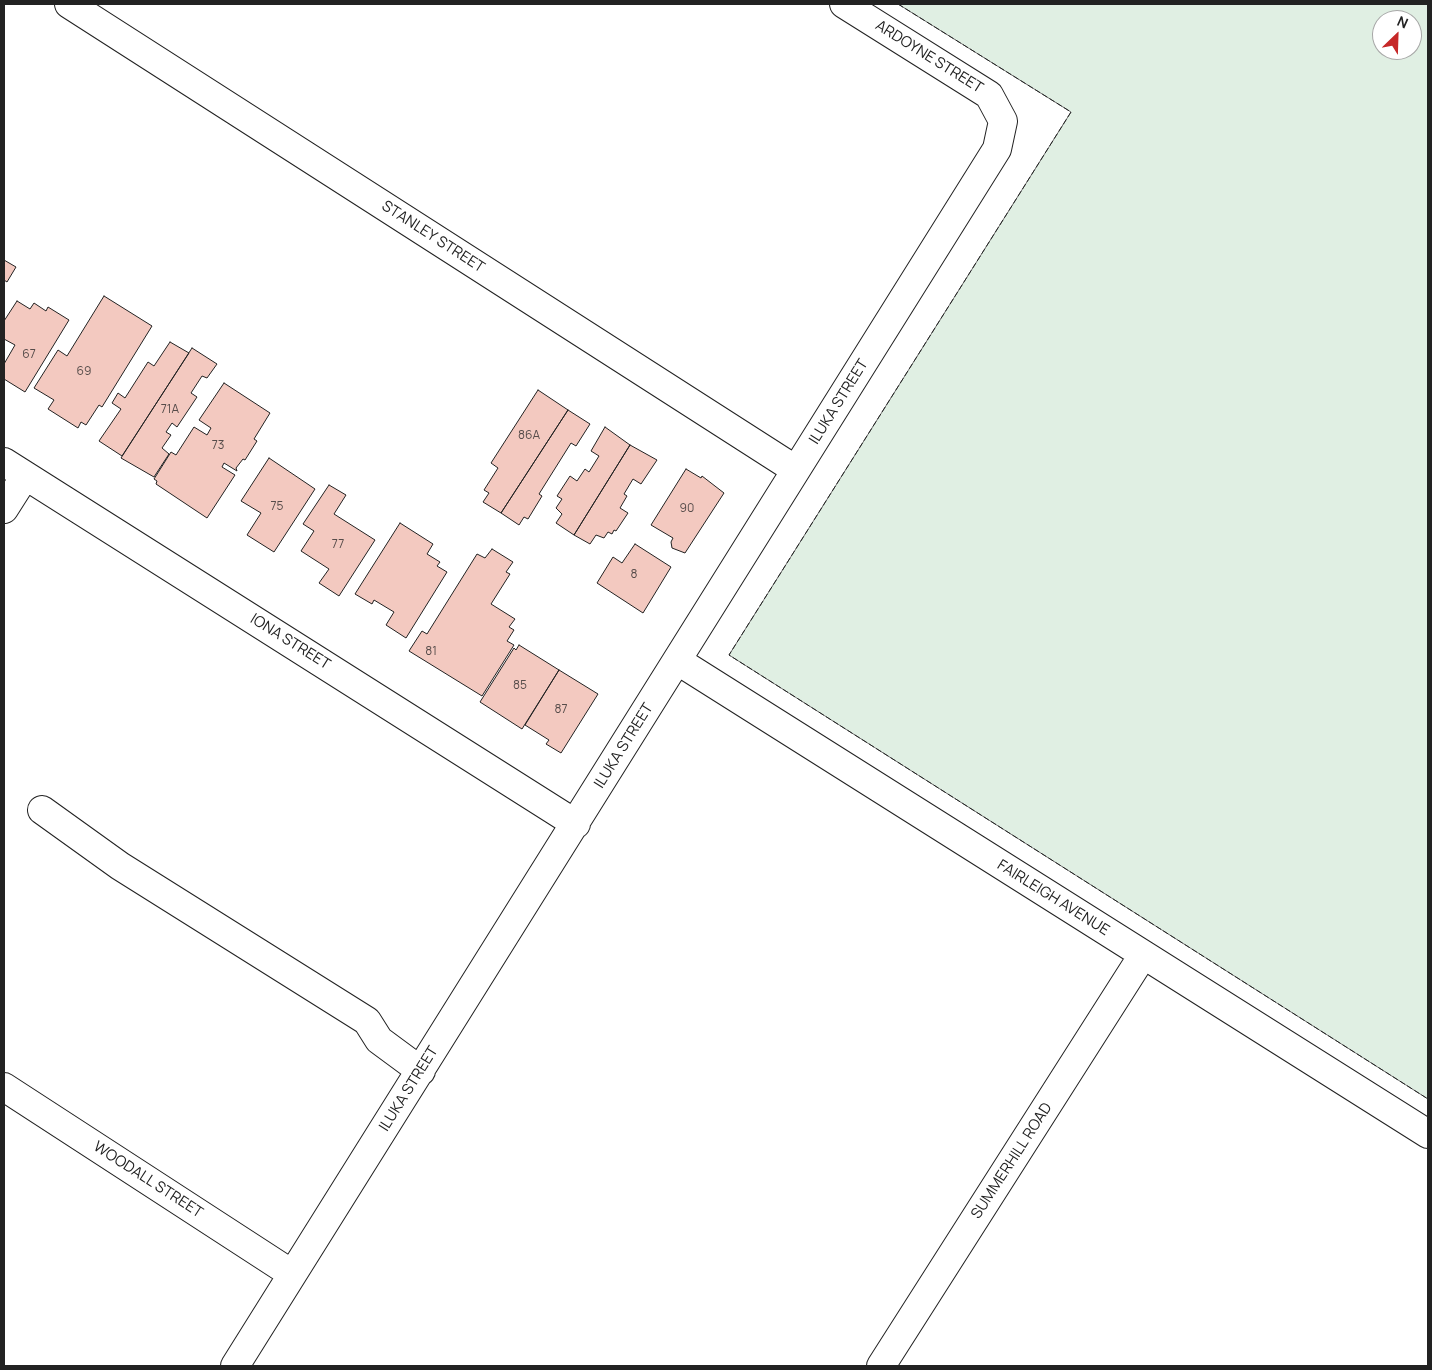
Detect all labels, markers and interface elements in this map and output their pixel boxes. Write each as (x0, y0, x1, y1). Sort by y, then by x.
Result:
north arrow (1372, 10, 1422, 60)
text: N (1394, 11, 1411, 32)
street label: ARDOYNE STREET (872, 17, 986, 97)
street label: STANLEY STREET (378, 197, 488, 277)
house number: 67 (22, 348, 36, 362)
street label: ILUKA STREET (806, 356, 872, 448)
house number: 69 (77, 365, 91, 379)
house number: 71A (161, 403, 179, 417)
house number: 86A (518, 429, 540, 443)
house number: 73 (212, 439, 224, 453)
house number: 75 (271, 500, 283, 514)
house number: 90 (680, 502, 694, 516)
house number: 77 (332, 538, 344, 552)
house number: 8 (631, 568, 637, 582)
street label: IONA STREET (247, 610, 333, 674)
house number: 81 (425, 645, 437, 659)
house number: 85 (513, 679, 527, 693)
street label: ILUKA STREET (591, 700, 657, 792)
house number: 87 (555, 703, 567, 717)
street label: FAIRLEIGH AVENUE (994, 856, 1112, 940)
street label: ILUKA STREET (376, 1043, 442, 1135)
street label: SUMMERHILL ROAD (968, 1100, 1056, 1222)
street label: WOODALL STREET (90, 1138, 206, 1222)

